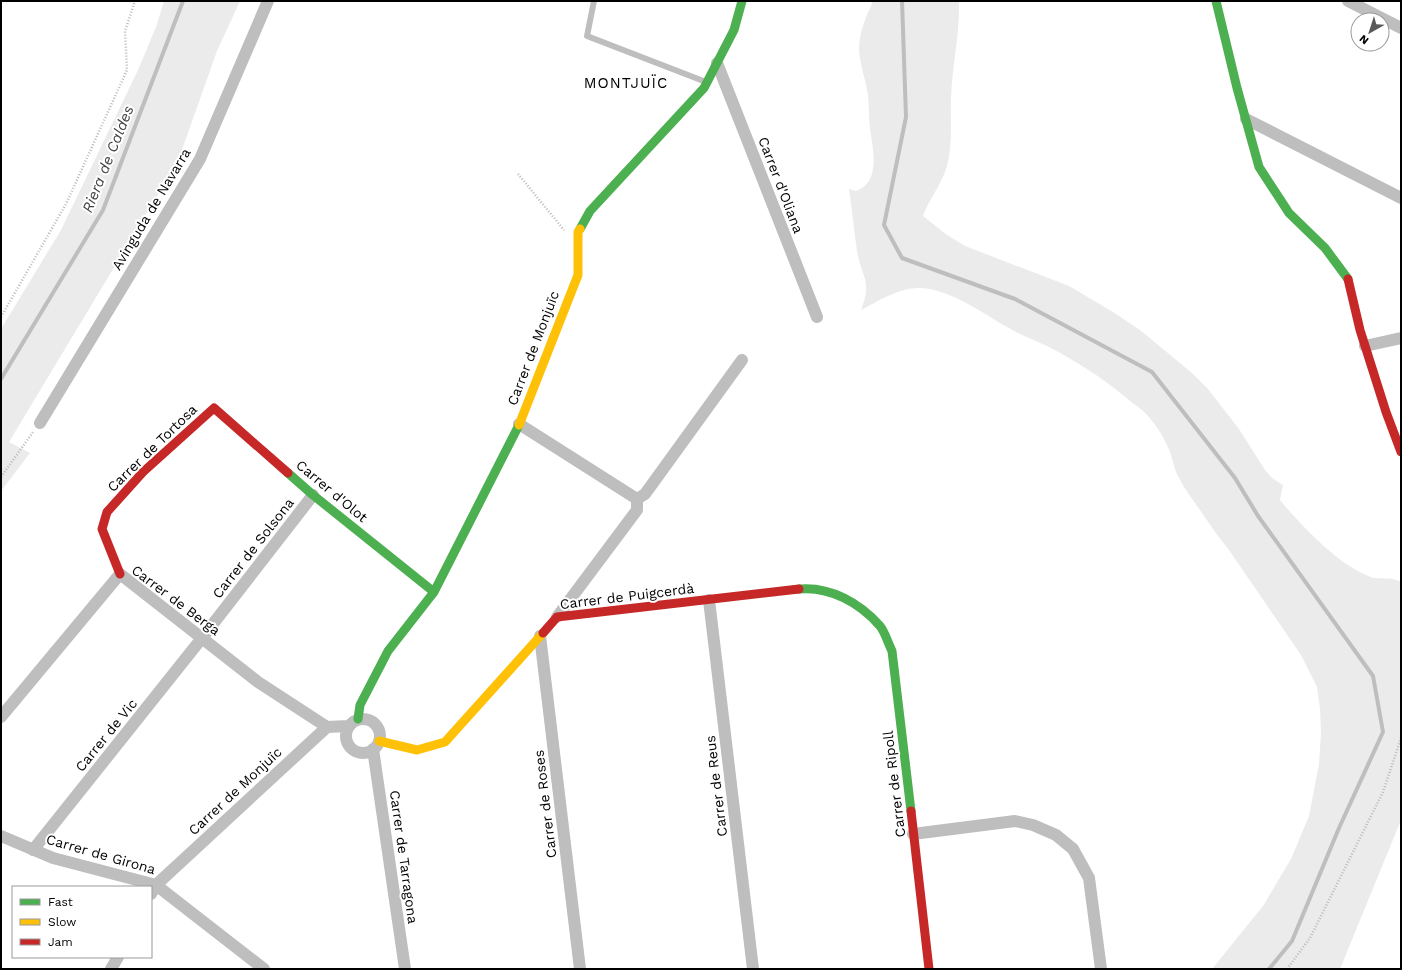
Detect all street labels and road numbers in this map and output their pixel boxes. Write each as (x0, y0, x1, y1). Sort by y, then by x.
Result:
street label: Carrer d'Oliana (755, 135, 807, 236)
street label: Avinguda de Navarra (108, 145, 194, 273)
street label: Carrer de Monjuïc (504, 288, 562, 408)
street label: Carrer de Tortosa (104, 401, 200, 495)
street label: Carrer d'Olot (293, 457, 371, 525)
street label: Carrer de Solsona (209, 495, 297, 601)
street label: Carrer de Berga (129, 562, 223, 638)
street label: Carrer de Puigcerdà (559, 580, 695, 612)
street label: Carrer de Vic (72, 695, 140, 775)
street label: Carrer de Ripoll (879, 729, 908, 838)
street label: Carrer de Reus (702, 735, 730, 837)
street label: Carrer de Monjuïc (185, 744, 285, 838)
street label: Carrer de Roses (530, 749, 560, 859)
street label: Carrer de Tarragona (387, 789, 421, 925)
street label: Carrer de Girona (45, 831, 158, 877)

